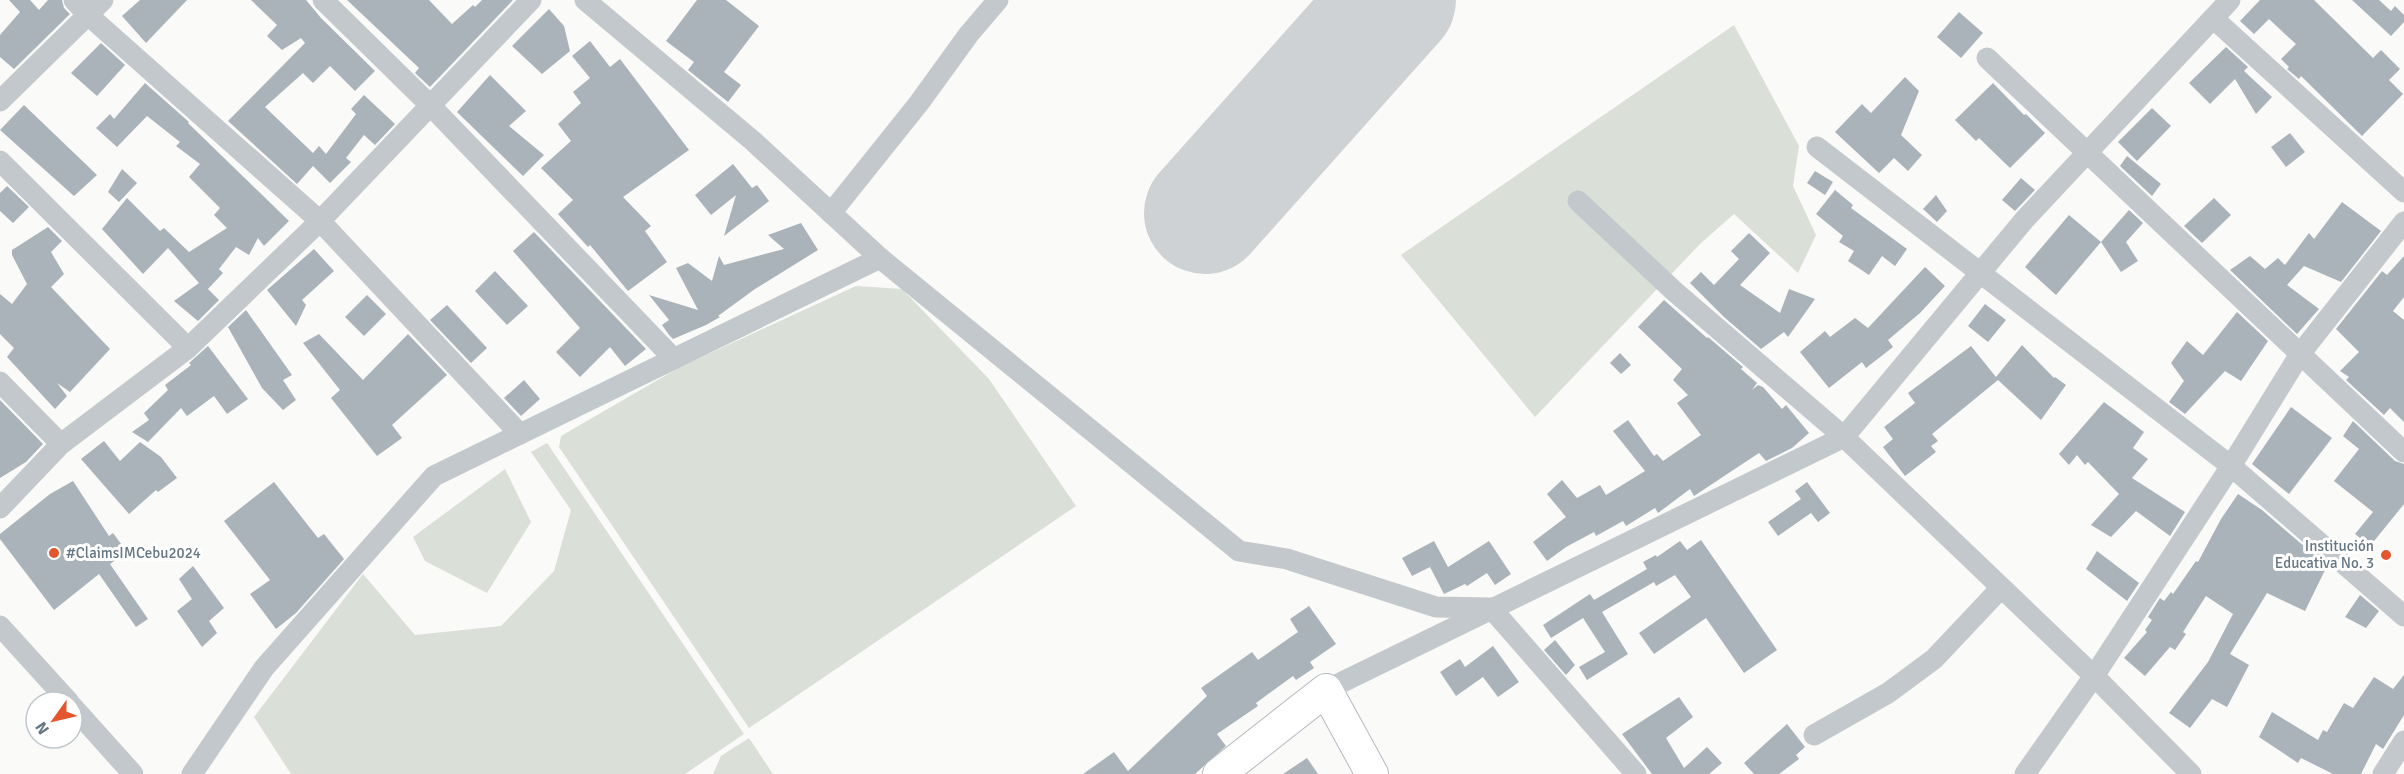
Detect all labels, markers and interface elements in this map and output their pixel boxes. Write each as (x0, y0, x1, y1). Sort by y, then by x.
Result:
place label: Institución Educativa No. 3 (2275, 537, 2374, 572)
place label: #ClaimsIMCebu2024 (66, 544, 201, 562)
marker: #ClaimsIMCebu2024 (47, 546, 61, 560)
marker: Institución Educativa No. 3 (2379, 548, 2393, 562)
north arrow (24, 690, 84, 750)
text: N (31, 718, 54, 738)

